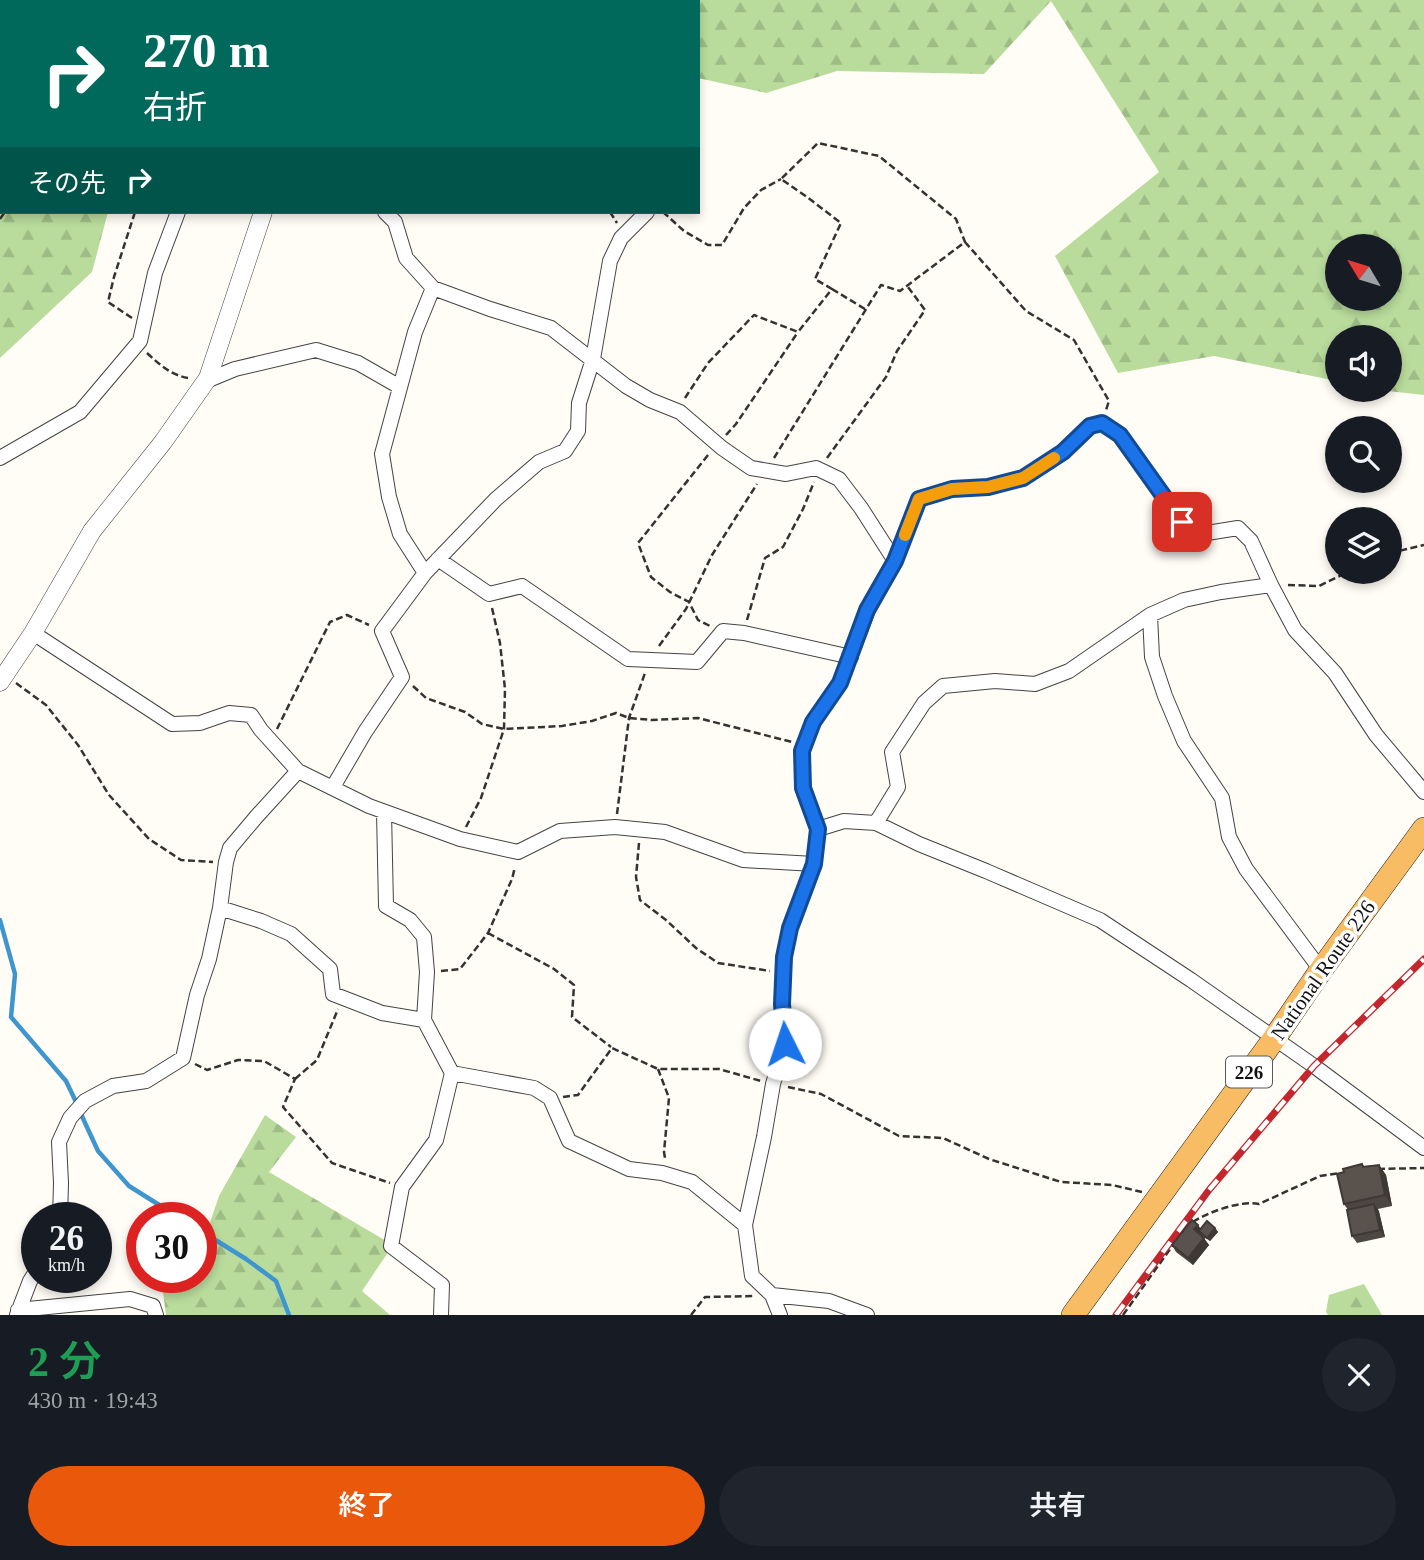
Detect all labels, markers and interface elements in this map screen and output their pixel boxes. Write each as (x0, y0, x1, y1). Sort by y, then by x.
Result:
text: 270 m (143, 23, 270, 78)
icon: right (28, 28, 119, 119)
text: 右折 (143, 89, 207, 125)
icon: right (120, 161, 158, 199)
text: その先 (28, 169, 106, 198)
north arrow (1325, 234, 1402, 312)
map controls (1325, 234, 1402, 584)
button: sound (1325, 325, 1402, 402)
button: search (1325, 416, 1402, 493)
pin (1152, 492, 1212, 552)
icon: arrive (1163, 503, 1201, 541)
button: layers (1325, 507, 1402, 584)
street label: National Route 226 (1266, 896, 1380, 1044)
position arrow (748, 1007, 822, 1081)
road number: 226 (1226, 1056, 1272, 1088)
speed limit sign: 30 (126, 1202, 217, 1293)
text: 26 (49, 1219, 84, 1258)
text: km/h (48, 1255, 85, 1275)
button: close (1322, 1338, 1396, 1412)
text: 2 分 (28, 1339, 102, 1385)
text: 430 m · 19:43 (28, 1388, 158, 1413)
button: 終了 (28, 1466, 705, 1546)
button: 共有 (719, 1466, 1396, 1546)

